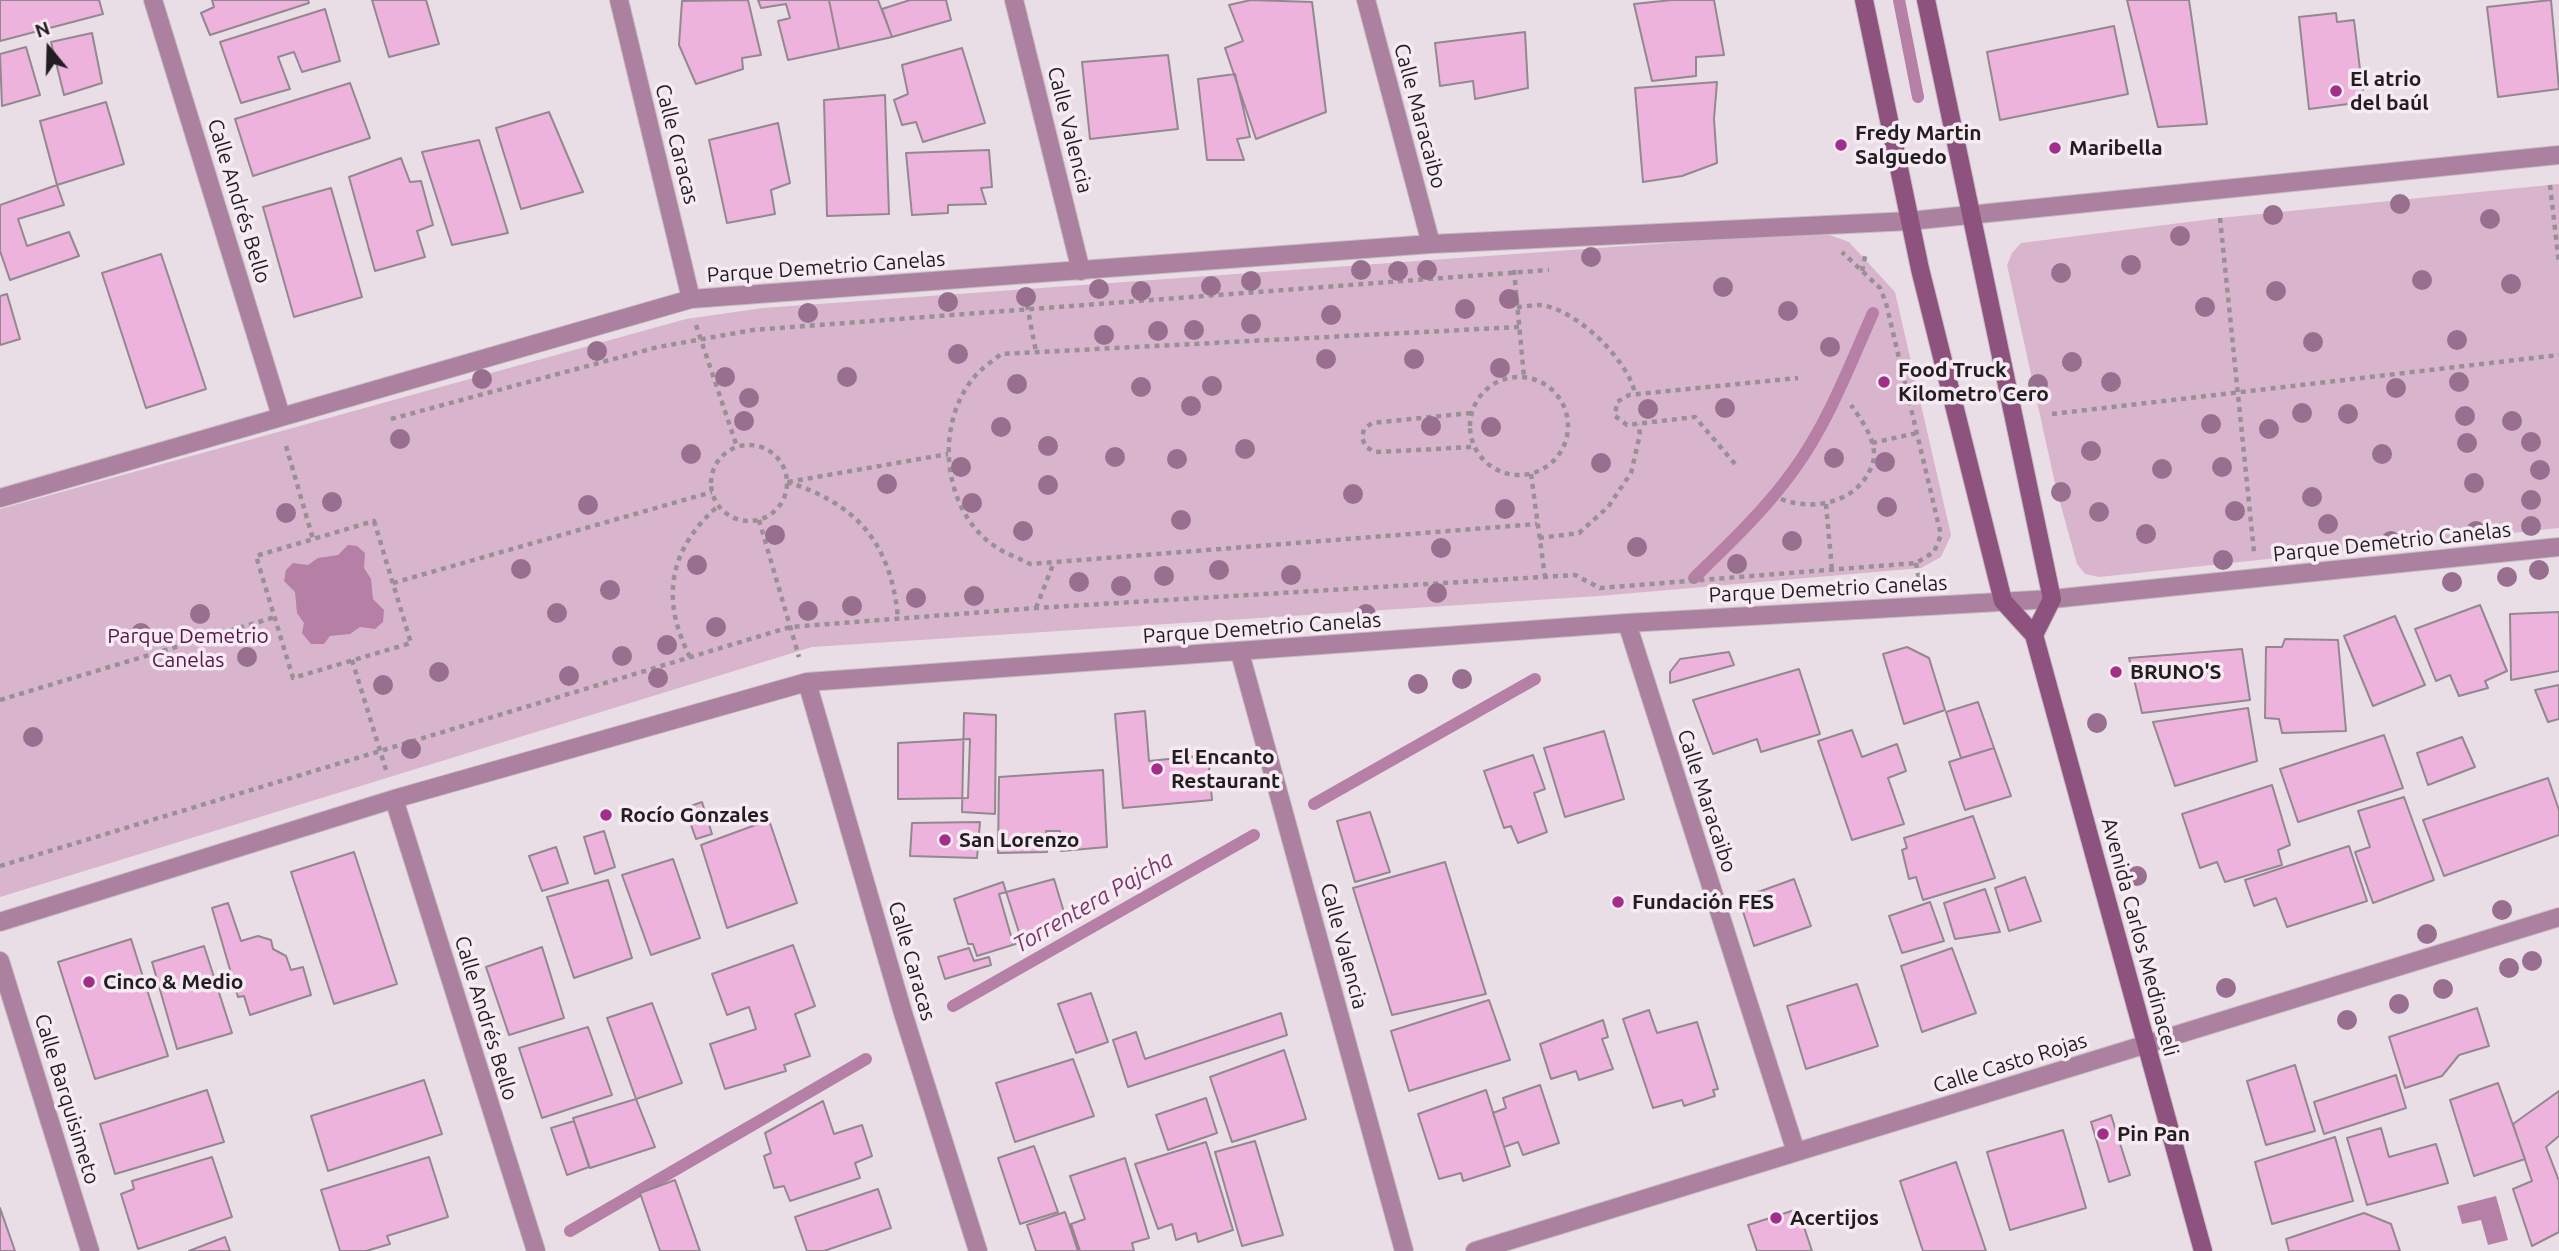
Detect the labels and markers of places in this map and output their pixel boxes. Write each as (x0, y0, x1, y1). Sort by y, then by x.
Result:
place label: El atrio del baúl (2350, 66, 2429, 116)
marker: El atrio del baúl (2328, 83, 2344, 99)
place label: Fredy Martin Salguedo (1855, 120, 1982, 170)
place label: Maribella (2069, 135, 2163, 161)
marker: Fredy Martin Salguedo (1833, 137, 1849, 153)
marker: Maribella (2047, 140, 2063, 156)
place label: Food Truck Kilometro Cero (1898, 357, 2049, 407)
marker: Food Truck Kilometro Cero (1876, 374, 1892, 390)
place label: BRUNO'S (2130, 659, 2222, 685)
marker: BRUNO'S (2108, 664, 2124, 680)
place label: El Encanto Restaurant (1171, 744, 1280, 794)
marker: El Encanto Restaurant (1149, 761, 1165, 777)
place label: Rocío Gonzales (620, 802, 769, 828)
marker: Rocío Gonzales (598, 807, 614, 823)
place label: San Lorenzo (959, 827, 1079, 853)
marker: San Lorenzo (937, 832, 953, 848)
place label: Fundación FES (1632, 889, 1774, 915)
marker: Fundación FES (1610, 894, 1626, 910)
place label: Cinco & Medio (103, 969, 243, 995)
marker: Cinco & Medio (81, 974, 97, 990)
place label: Pin Pan (2117, 1121, 2190, 1147)
marker: Pin Pan (2095, 1126, 2111, 1142)
place label: Acertijos (1790, 1205, 1879, 1231)
marker: Acertijos (1768, 1210, 1784, 1226)

